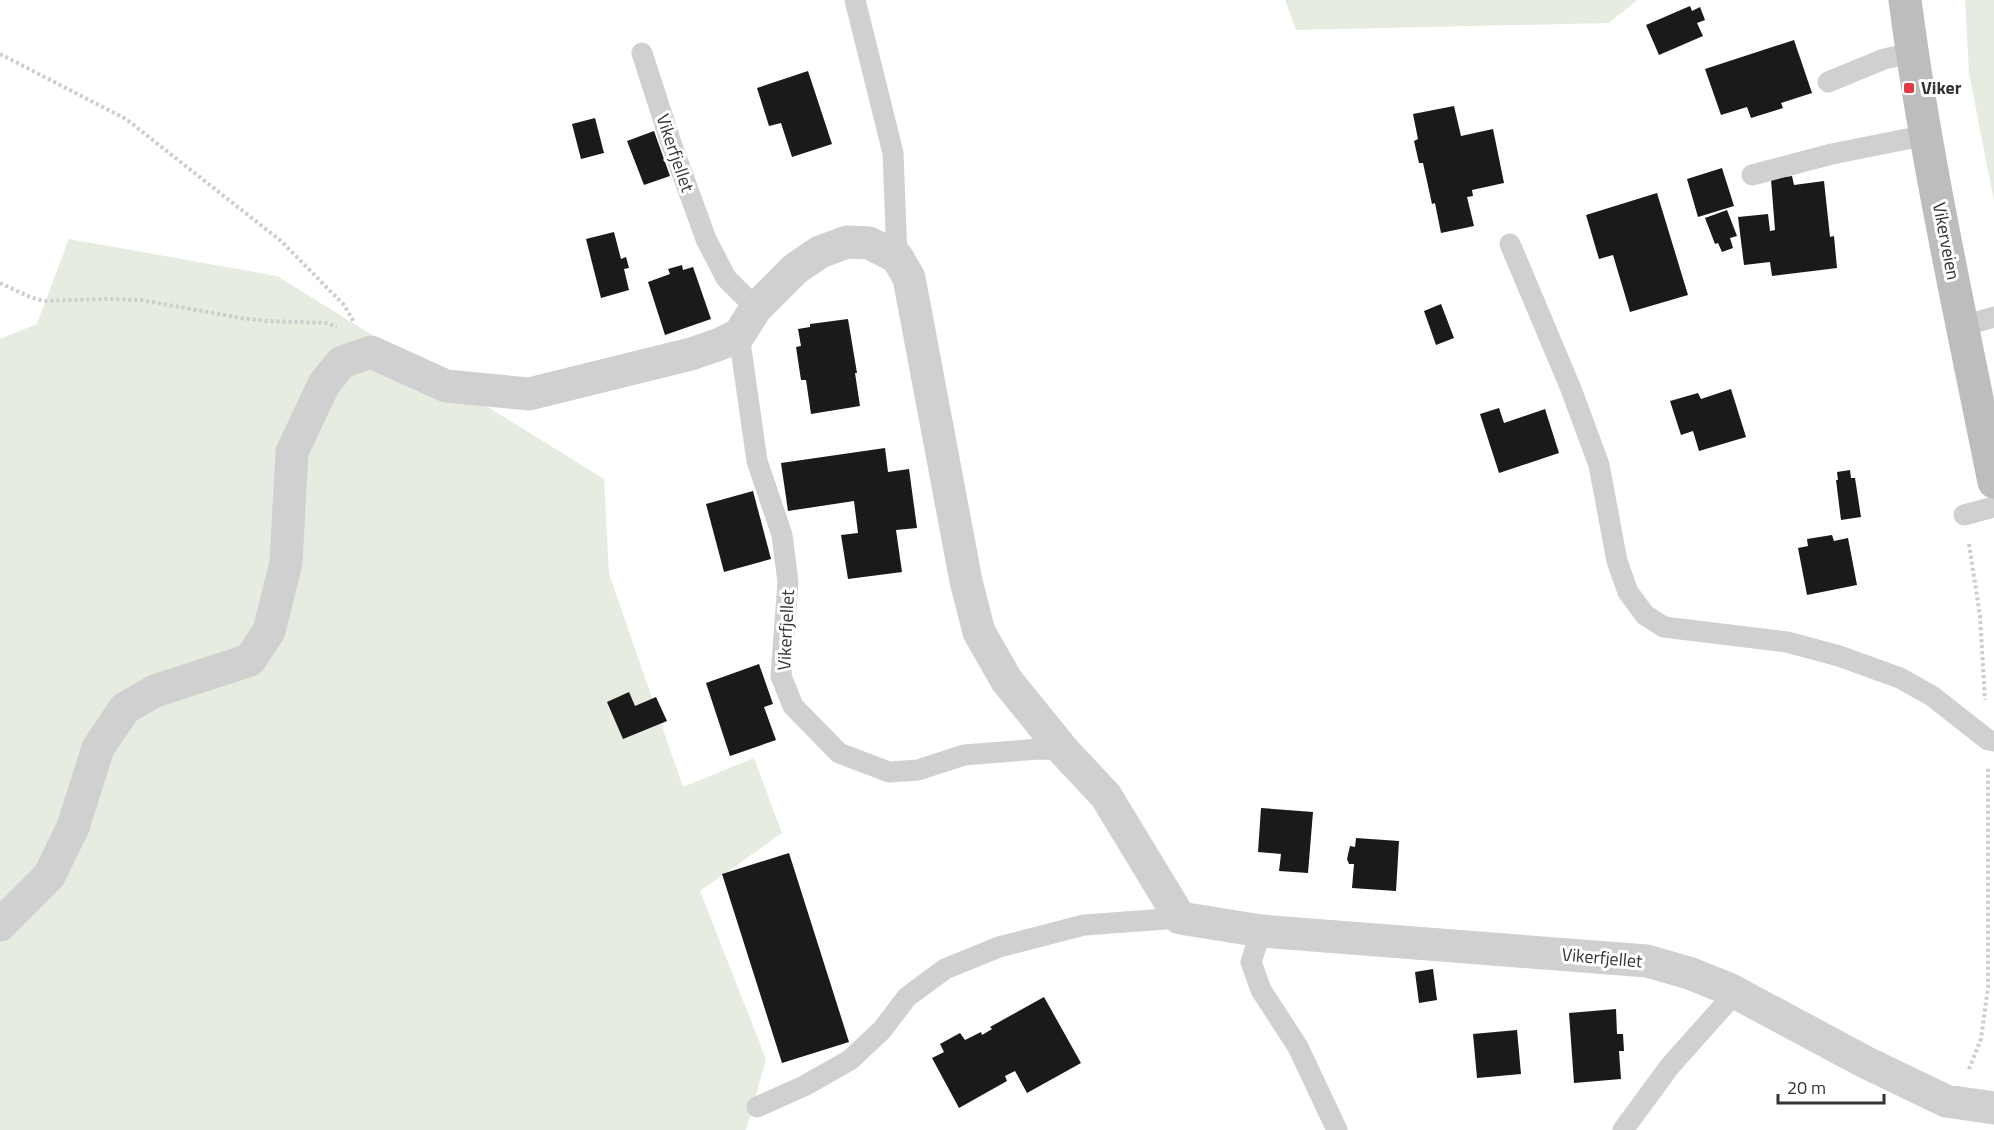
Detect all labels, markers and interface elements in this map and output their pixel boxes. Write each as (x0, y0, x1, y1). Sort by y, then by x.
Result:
place label: Viker (1921, 74, 1962, 101)
marker: Viker (1902, 81, 1916, 95)
street label: Vikerfjellet (650, 110, 702, 196)
street label: Vikerveien (1926, 200, 1967, 282)
street label: Vikerfjellet (770, 588, 801, 671)
street label: Vikerfjellet (1561, 941, 1644, 975)
scale bar (1778, 1067, 1884, 1105)
text: 20 m (1787, 1074, 1826, 1101)

